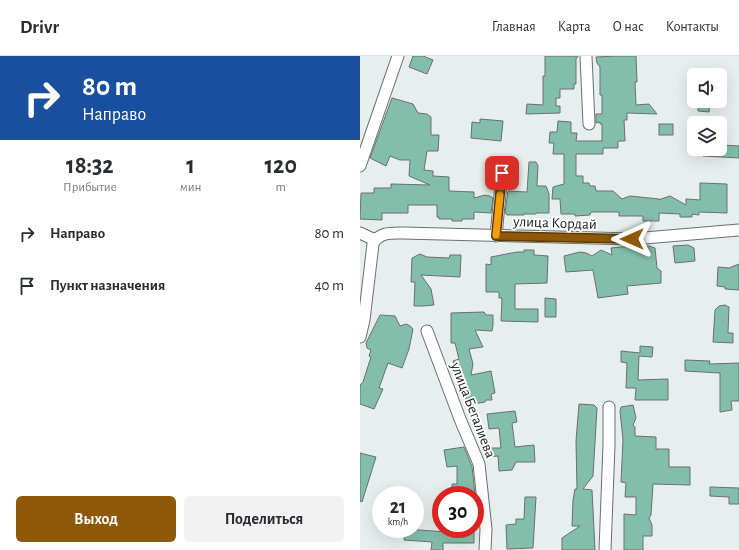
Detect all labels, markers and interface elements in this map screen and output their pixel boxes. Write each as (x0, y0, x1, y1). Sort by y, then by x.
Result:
text: Drivr (20, 18, 59, 37)
text: Главная (492, 20, 536, 34)
text: Карта (558, 20, 591, 34)
text: О нас (613, 20, 644, 34)
text: Контакты (666, 20, 719, 34)
map controls (687, 68, 727, 156)
button: sound (687, 68, 727, 108)
icon: right (16, 72, 68, 124)
text: 80 m (82, 73, 137, 101)
text: Направо (82, 106, 146, 124)
button: layers (687, 116, 727, 156)
text: 18:32 (66, 154, 114, 178)
text: 1 (186, 154, 195, 178)
text: 120 (264, 154, 297, 178)
pin (485, 156, 519, 190)
icon: arrive (491, 162, 513, 184)
text: Прибытие (63, 181, 117, 194)
text: мин (180, 181, 201, 194)
text: m (275, 181, 286, 194)
street label: улица Кордай (512, 214, 597, 232)
position arrow (611, 218, 653, 260)
icon: right (16, 223, 38, 245)
text: Направо (50, 226, 105, 241)
text: 80 m (314, 226, 344, 241)
icon: arrive (16, 275, 38, 297)
text: Пункт назначения (50, 278, 165, 293)
text: 40 m (314, 278, 344, 293)
street label: улица Бегалиева (448, 359, 498, 460)
speed limit sign: 30 (432, 486, 484, 538)
button: Выход (16, 496, 176, 542)
button: Поделиться (184, 496, 344, 542)
text: 21 (390, 497, 406, 517)
text: km/h (388, 517, 408, 527)

